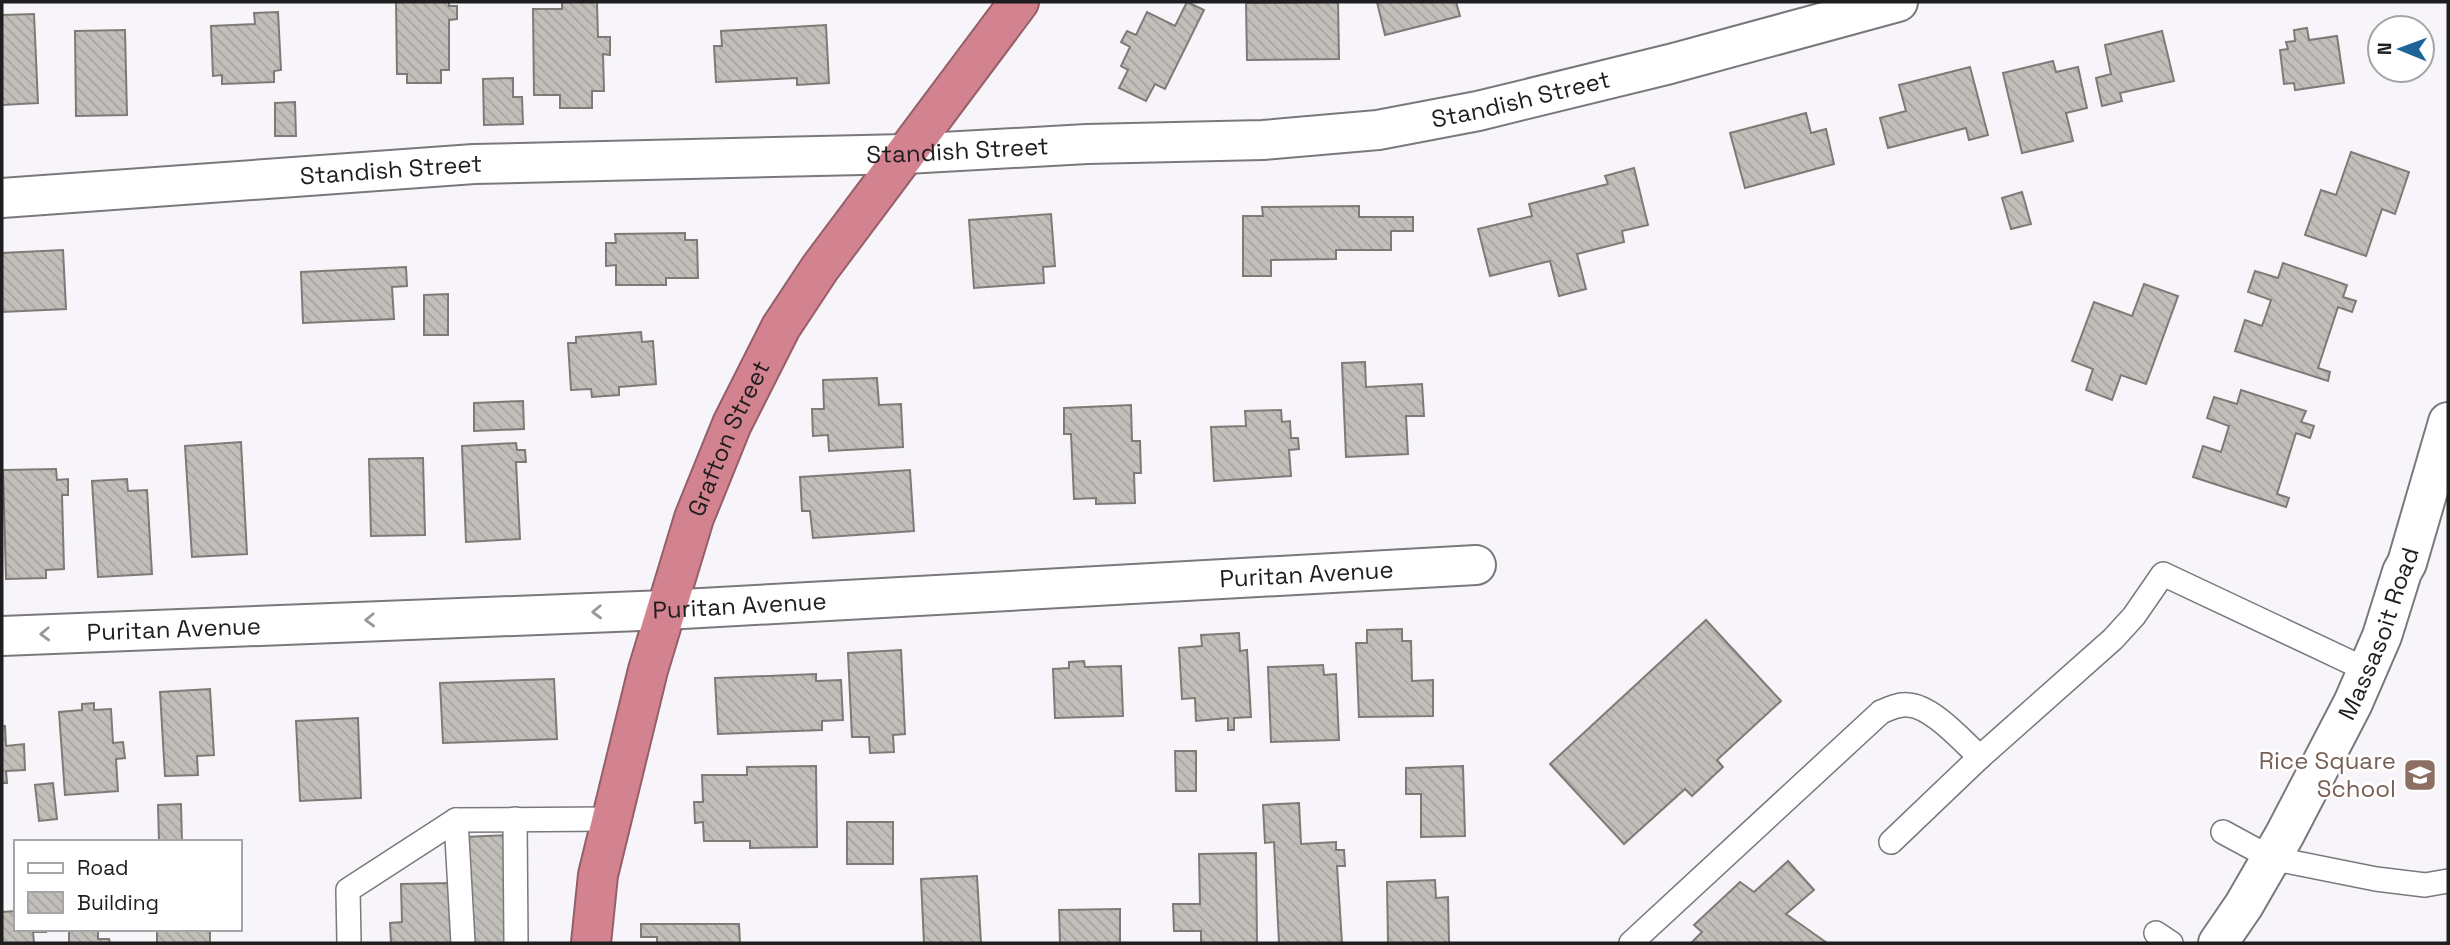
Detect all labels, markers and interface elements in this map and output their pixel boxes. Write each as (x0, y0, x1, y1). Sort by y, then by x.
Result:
north arrow (2366, 14, 2436, 84)
text: N (2372, 42, 2397, 55)
street label: Standish Street (1429, 63, 1613, 135)
street label: Standish Street (866, 130, 1050, 170)
street label: Standish Street (299, 148, 482, 191)
street label: Grafton Street (680, 355, 777, 521)
street label: Massasoit Road (2331, 544, 2426, 725)
street label: Puritan Avenue (1219, 554, 1394, 594)
street label: Puritan Avenue (652, 585, 827, 625)
one-way arrow (591, 604, 602, 620)
street label: Puritan Avenue (86, 610, 262, 648)
one-way arrow (364, 613, 375, 628)
one-way arrow (39, 626, 50, 641)
place label: Rice Square School (2259, 745, 2396, 804)
school or university icon: Rice Square School (2401, 756, 2439, 794)
legend (14, 840, 242, 931)
text: Road (77, 854, 129, 881)
text: Building (77, 889, 159, 916)

